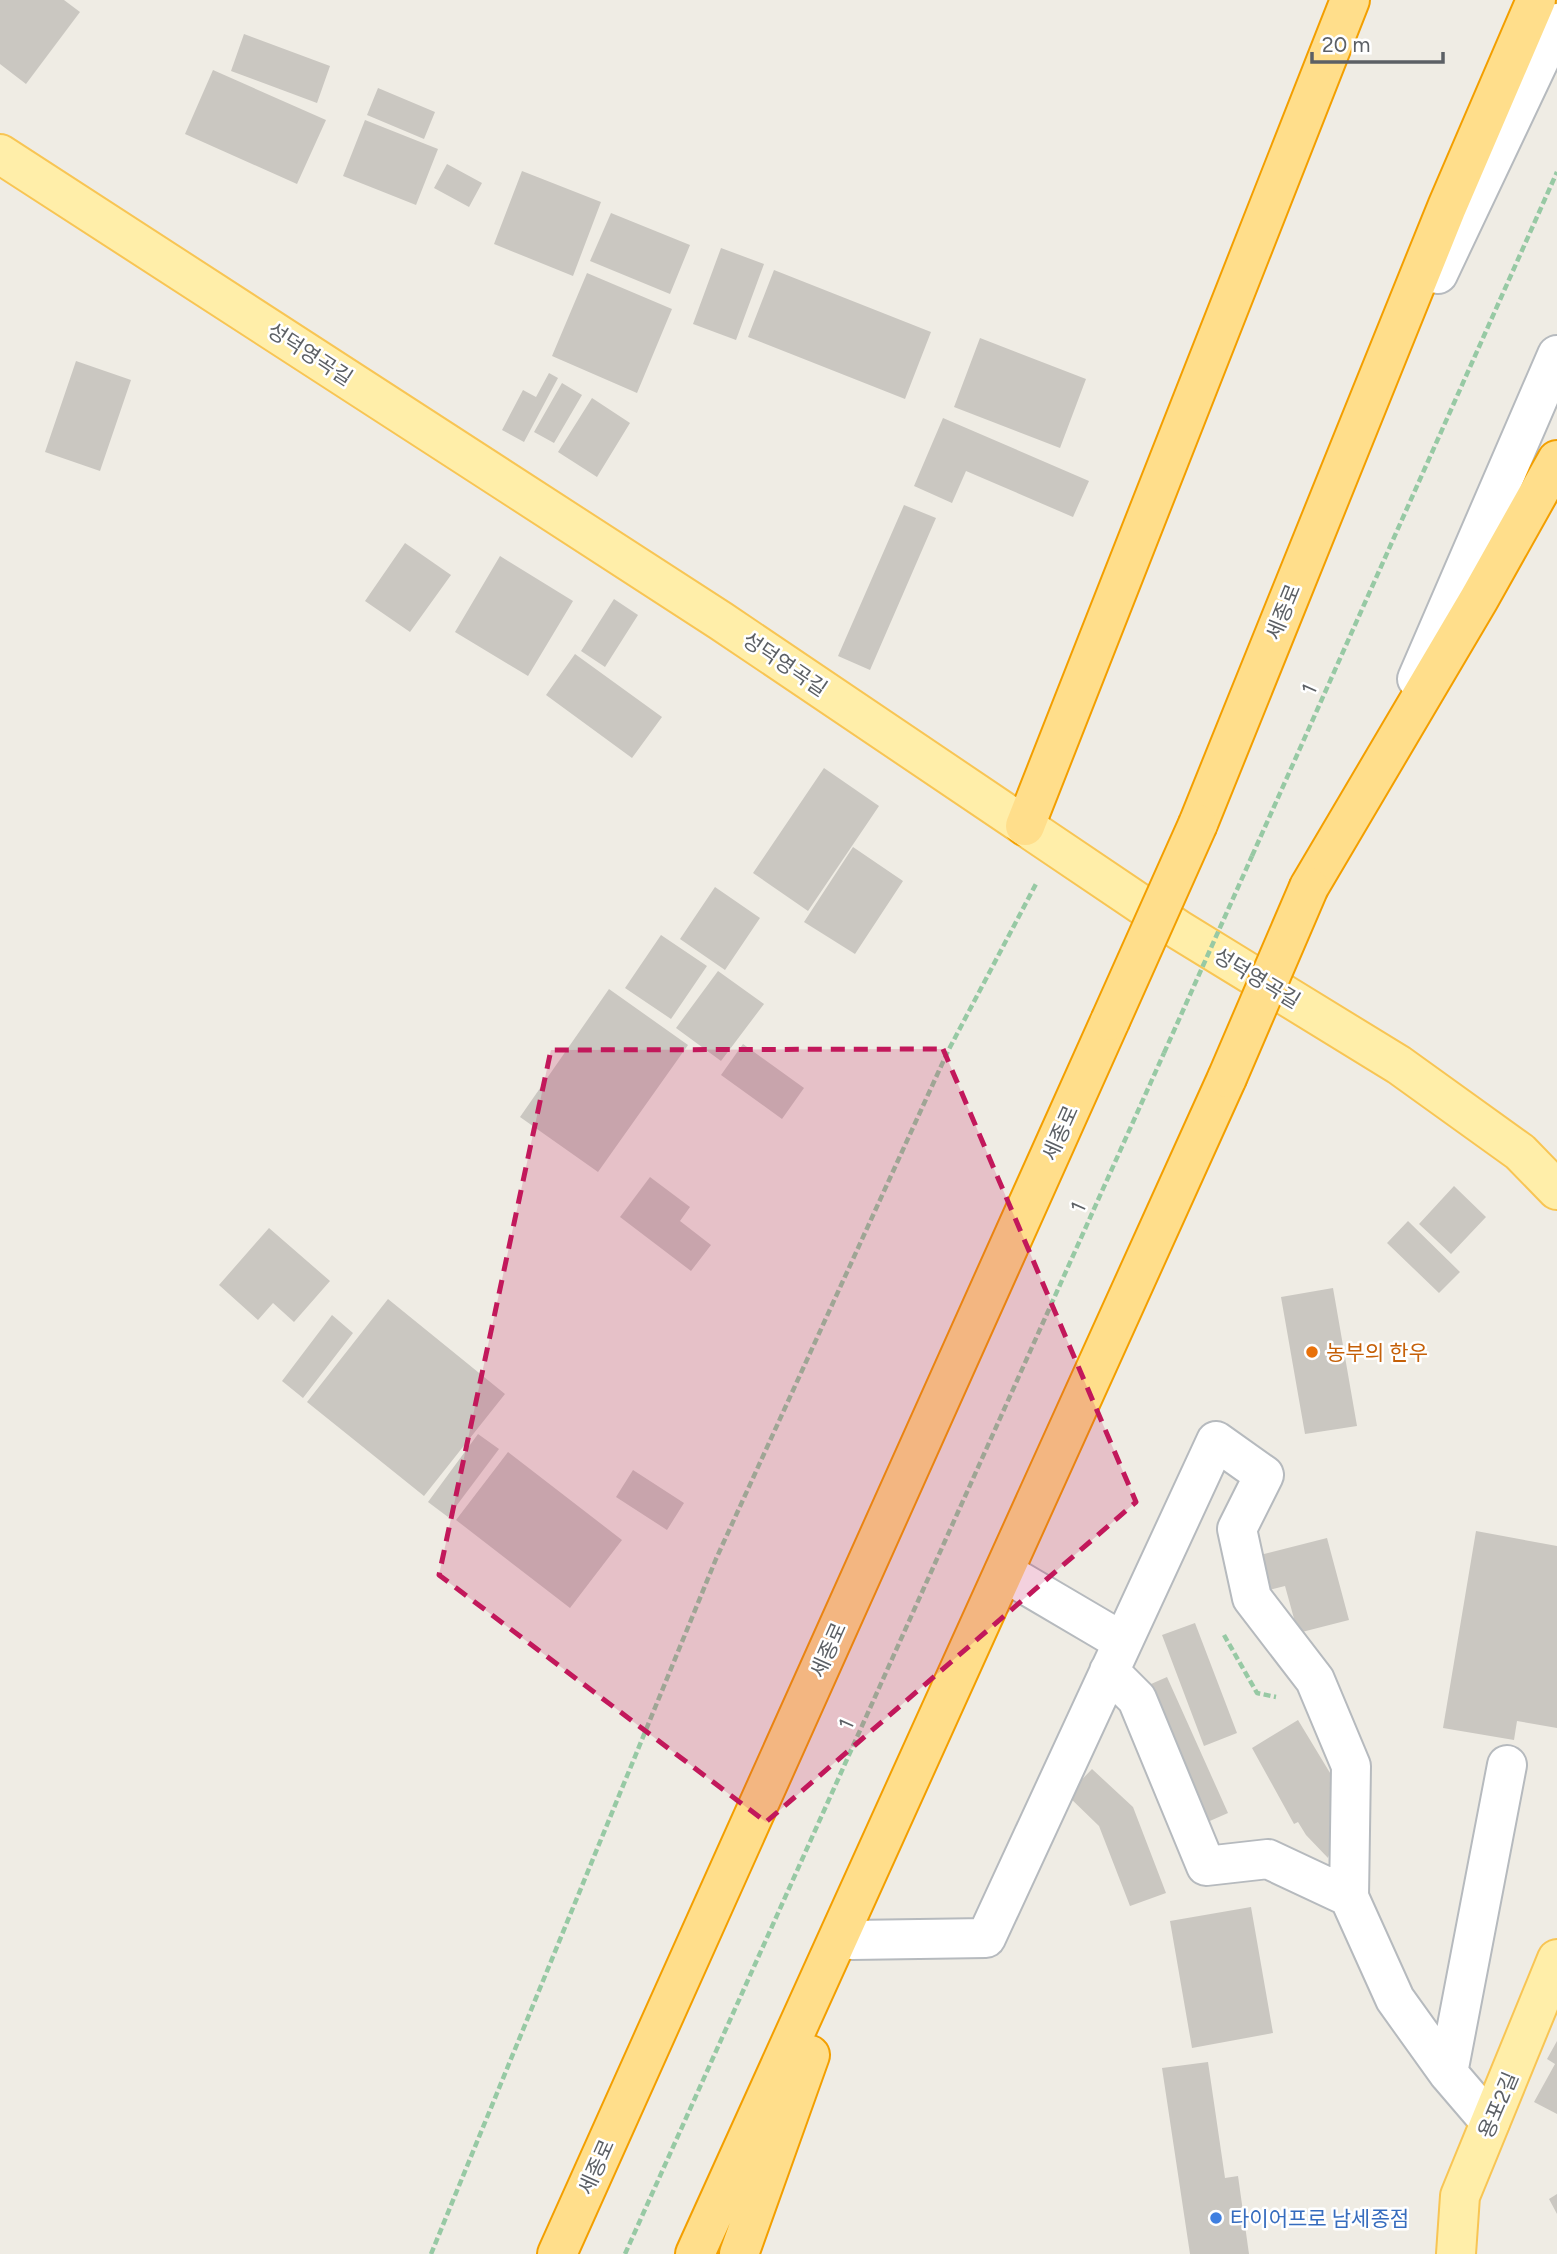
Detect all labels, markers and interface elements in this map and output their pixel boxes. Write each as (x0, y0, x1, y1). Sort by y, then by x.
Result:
scale bar (1312, 21, 1443, 65)
text: 20 m (1322, 32, 1370, 57)
street label: 성덕영곡길 (263, 317, 357, 391)
street label: 세종로 (1261, 580, 1305, 644)
street label: 성덕영곡길 (738, 627, 832, 701)
street label: 1 (1296, 680, 1322, 698)
street label: 성덕영곡길 (1209, 942, 1305, 1014)
street label: 세종로 (1037, 1101, 1083, 1165)
street label: 1 (1065, 1198, 1091, 1216)
place label: 농부의 한우 (1326, 1340, 1428, 1365)
marker: 농부의 한우 (1304, 1344, 1320, 1360)
street label: 세종로 (805, 1618, 851, 1682)
street label: 1 (833, 1715, 859, 1733)
street label: 용포2길 (1473, 2068, 1523, 2142)
street label: 세종로 (573, 2135, 619, 2199)
place label: 타이어프로 남세종점 (1230, 2206, 1409, 2231)
marker: 타이어프로 남세종점 (1208, 2210, 1224, 2226)

